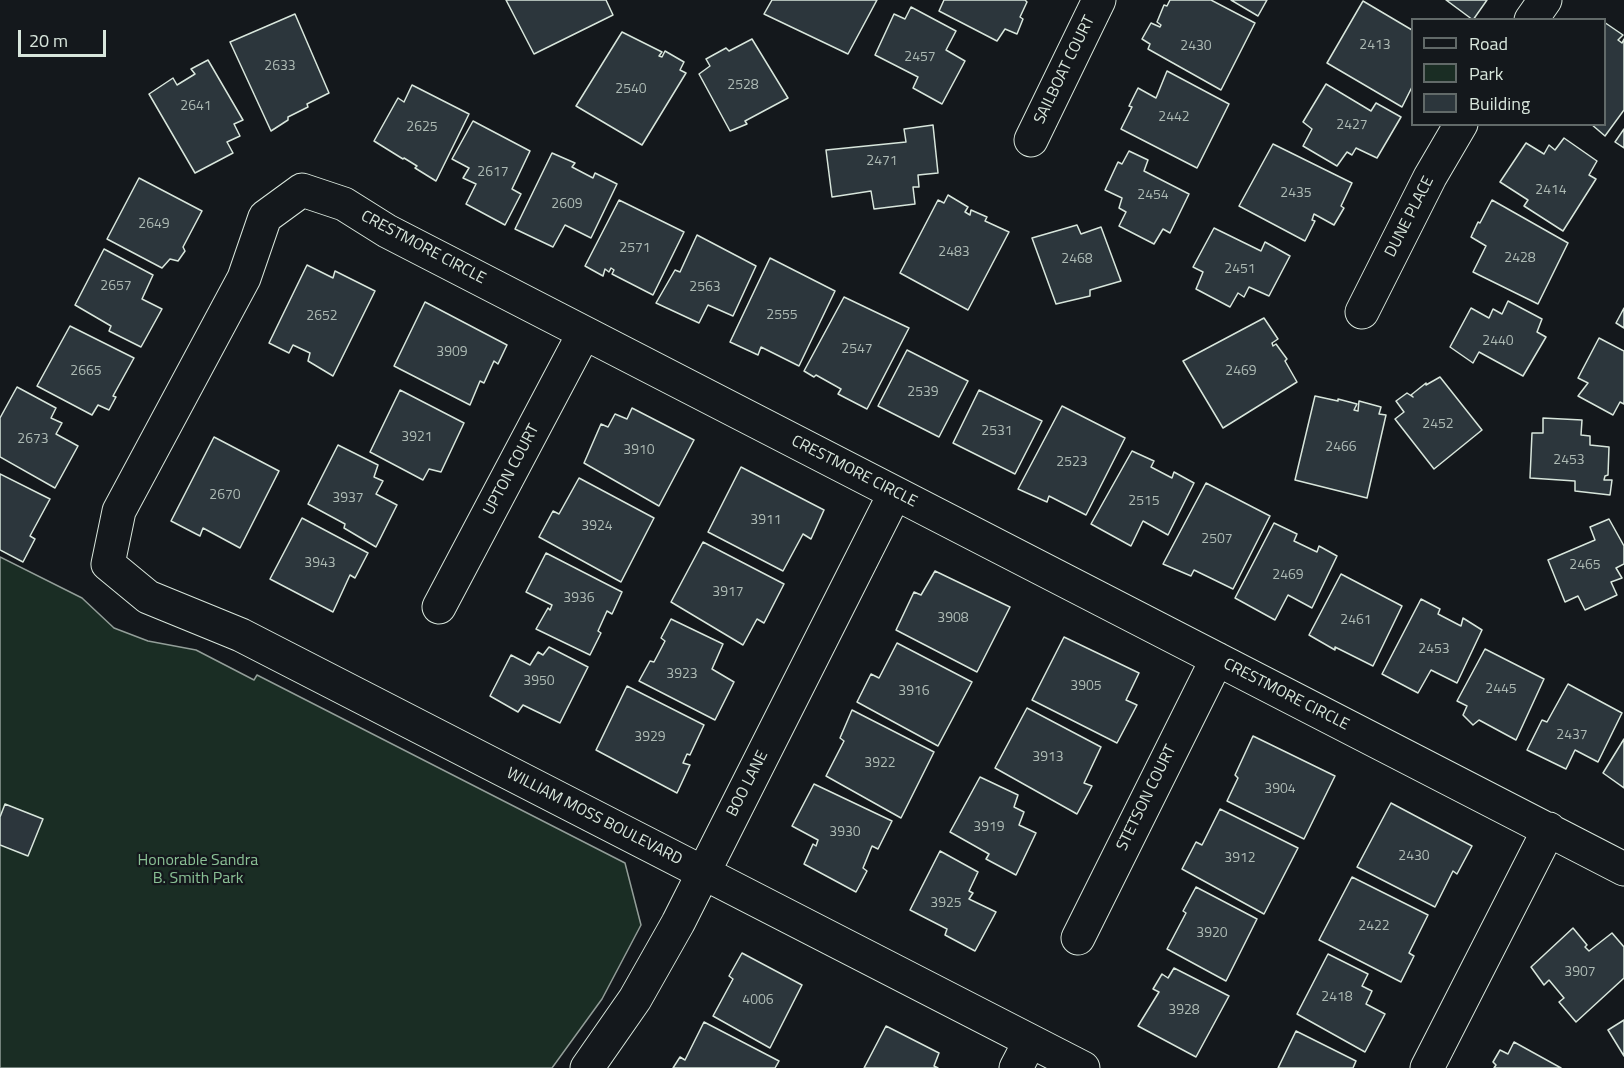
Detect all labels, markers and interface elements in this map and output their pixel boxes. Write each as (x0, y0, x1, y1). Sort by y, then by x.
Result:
street label: SAILBOAT COURT (1030, 13, 1100, 127)
scale bar (21, 18, 110, 56)
legend (1411, 18, 1606, 126)
text: 20 m (29, 27, 68, 54)
text: Road (1469, 30, 1508, 57)
house number: 2413 (1359, 38, 1391, 54)
house number: 2430 (1180, 39, 1212, 55)
house number: 2457 (904, 50, 936, 66)
house number: 2633 (264, 59, 296, 75)
text: Park (1469, 60, 1503, 87)
house number: 2528 (727, 78, 759, 94)
house number: 2540 (615, 82, 647, 98)
text: Building (1469, 90, 1530, 117)
house number: 2641 (180, 99, 212, 115)
house number: 2442 (1158, 110, 1190, 126)
house number: 2427 (1336, 118, 1368, 134)
house number: 2625 (406, 120, 438, 136)
house number: 2471 (866, 154, 898, 170)
house number: 2617 (477, 165, 509, 181)
street label: DUNE PLACE (1382, 174, 1438, 260)
house number: 2414 (1535, 183, 1567, 199)
house number: 2435 (1280, 186, 1312, 202)
house number: 2454 (1137, 188, 1169, 204)
house number: 2609 (551, 197, 583, 213)
street label: CRESTMORE CIRCLE (357, 207, 489, 289)
house number: 2649 (138, 217, 170, 233)
house number: 2571 (619, 241, 651, 257)
house number: 2483 (938, 245, 970, 261)
house number: 2428 (1504, 251, 1536, 267)
house number: 2468 (1061, 252, 1093, 268)
house number: 2451 (1224, 262, 1256, 278)
house number: 2657 (100, 279, 132, 295)
house number: 2563 (689, 280, 721, 296)
house number: 2555 (766, 308, 798, 324)
house number: 2652 (306, 309, 338, 325)
house number: 2440 (1482, 334, 1514, 350)
house number: 2547 (841, 342, 873, 358)
house number: 3909 (436, 345, 468, 361)
house number: 2665 (70, 364, 102, 380)
house number: 2469 (1225, 364, 1257, 380)
house number: 2539 (907, 385, 939, 401)
house number: 2452 (1422, 417, 1454, 433)
street label: UPTON COURT (480, 421, 544, 519)
house number: 2531 (981, 424, 1013, 440)
house number: 3921 (401, 430, 433, 446)
house number: 2673 (17, 432, 49, 448)
street label: CRESTMORE CIRCLE (788, 432, 920, 512)
house number: 2466 (1325, 440, 1357, 456)
house number: 3910 (623, 443, 655, 459)
house number: 2453 (1553, 453, 1585, 469)
house number: 2523 (1056, 455, 1088, 471)
house number: 2670 (209, 488, 241, 504)
house number: 3937 (332, 491, 364, 507)
house number: 2515 (1128, 494, 1160, 510)
house number: 3911 (750, 513, 782, 529)
house number: 3924 (581, 519, 613, 535)
house number: 2507 (1201, 532, 1233, 548)
house number: 3943 (304, 556, 336, 572)
house number: 2465 (1569, 558, 1601, 574)
house number: 2469 (1272, 568, 1304, 584)
house number: 3917 (712, 585, 744, 601)
house number: 3936 (563, 591, 595, 607)
house number: 3908 (937, 611, 969, 627)
house number: 2461 (1340, 613, 1372, 629)
house number: 2453 (1418, 642, 1450, 658)
street label: CRESTMORE CIRCLE (1220, 655, 1352, 735)
house number: 3923 (666, 667, 698, 683)
house number: 3950 (523, 674, 555, 690)
house number: 3905 (1070, 679, 1102, 695)
house number: 2445 (1485, 682, 1517, 698)
house number: 3916 (898, 684, 930, 700)
house number: 2437 (1556, 728, 1588, 744)
house number: 3929 (634, 730, 666, 746)
street label: STETSON COURT (1113, 742, 1181, 854)
street label: BOO LANE (723, 748, 773, 820)
house number: 3913 (1032, 750, 1064, 766)
house number: 3922 (864, 756, 896, 772)
street label: WILLIAM MOSS BOULEVARD (503, 764, 685, 870)
house number: 3904 (1264, 782, 1296, 798)
house number: 3919 (973, 820, 1005, 836)
house number: 3930 (829, 825, 861, 841)
house number: 2430 (1398, 849, 1430, 865)
park label: Honorable Sandra B. Smith Park (138, 851, 258, 889)
house number: 3912 (1224, 851, 1256, 867)
house number: 3925 (930, 896, 962, 912)
house number: 2422 (1358, 919, 1390, 935)
house number: 3920 (1196, 926, 1228, 942)
house number: 3907 (1564, 965, 1596, 981)
house number: 2418 (1321, 990, 1353, 1006)
house number: 4006 (742, 993, 774, 1009)
house number: 3928 (1168, 1003, 1200, 1019)

